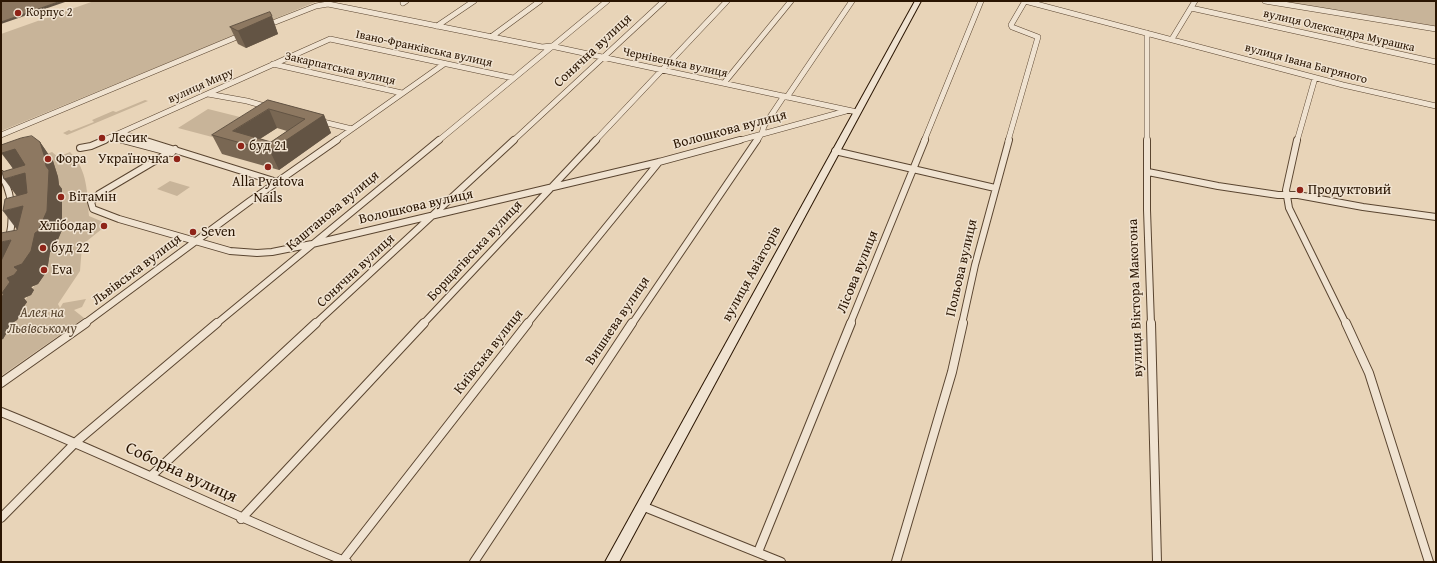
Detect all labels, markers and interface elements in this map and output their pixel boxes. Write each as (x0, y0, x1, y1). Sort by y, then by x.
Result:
place label: Корпус 2 (26, 6, 73, 20)
street label: вулиця Олександра Мурашка (1262, 7, 1416, 55)
marker: Корпус 2 (13, 8, 23, 18)
street label: Сонячна вулиця (551, 11, 635, 91)
street label: Івано-Франківська вулиця (354, 27, 494, 71)
street label: вулиця Івана Багряного (1243, 41, 1369, 87)
street label: Чернівецька вулиця (621, 45, 729, 81)
street label: Закарпатська вулиця (283, 49, 397, 89)
street label: вулиця Миру (166, 65, 236, 107)
street label: Волошкова вулиця (672, 107, 788, 153)
place label: Лесик (110, 130, 147, 146)
marker: Лесик (97, 133, 107, 143)
place label: буд 21 (249, 138, 287, 154)
marker: буд 21 (236, 141, 246, 151)
place label: Фора (56, 151, 86, 167)
place label: Україночка (98, 151, 169, 167)
marker: Фора (43, 154, 53, 164)
marker: Україночка (172, 154, 182, 164)
marker: Alla Pyatova Nails (263, 162, 273, 172)
street label: Каштанова вулиця (283, 167, 383, 255)
place label: Alla Pyatova Nails (232, 174, 304, 206)
place label: Продуктовий (1308, 182, 1391, 198)
marker: Продуктовий (1295, 185, 1305, 195)
street label: Волошкова вулиця (357, 186, 475, 228)
place label: Вітамін (69, 189, 116, 205)
marker: Вітамін (56, 192, 66, 202)
street label: Борщагівська вулиця (424, 197, 526, 305)
place label: Хлібодар (40, 218, 96, 234)
street label: Польова вулиця (943, 218, 981, 318)
street label: вулиця Віктора Макогона (1125, 219, 1147, 377)
marker: Хлібодар (99, 221, 109, 231)
street label: вулиця Авіаторів (719, 223, 785, 325)
place label: Seven (201, 224, 235, 240)
marker: Seven (188, 227, 198, 237)
street label: Лісова вулиця (834, 228, 882, 316)
street label: Львівська вулиця (89, 231, 185, 309)
street label: Сонячна вулиця (314, 231, 398, 311)
place label: буд 22 (51, 240, 89, 256)
marker: буд 22 (38, 243, 48, 253)
place label: Eva (52, 262, 72, 278)
marker: Eva (39, 265, 49, 275)
street label: Вишнева вулиця (582, 274, 654, 368)
park label: Алея на Львівському (7, 305, 77, 338)
street label: Київська вулиця (451, 306, 527, 398)
street label: Соборна вулиця (122, 438, 240, 508)

